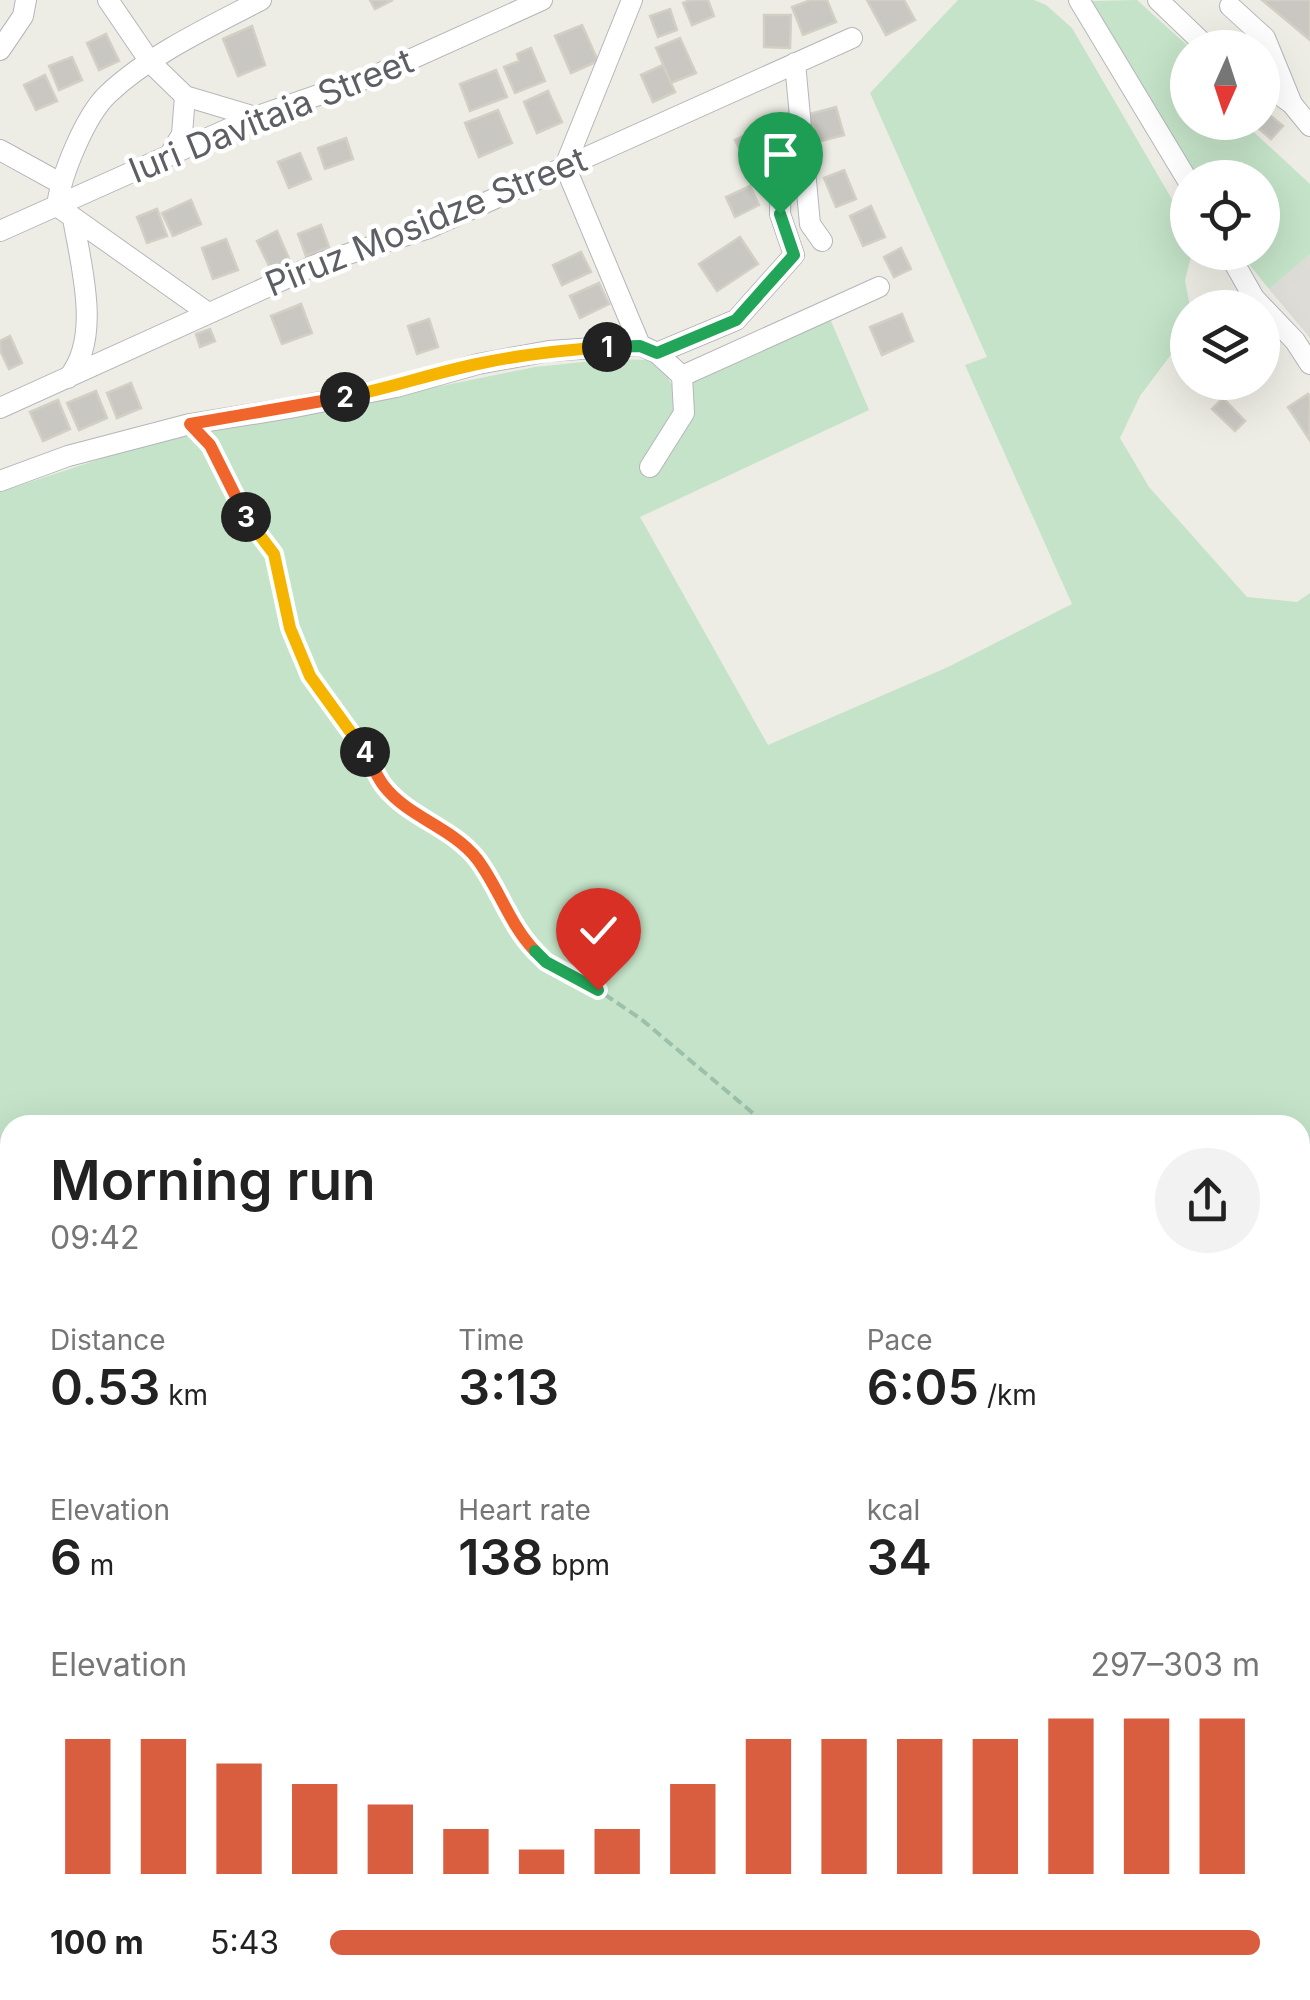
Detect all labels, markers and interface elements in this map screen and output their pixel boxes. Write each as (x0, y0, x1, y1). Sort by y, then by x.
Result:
north arrow (1170, 30, 1280, 140)
map controls (1170, 30, 1280, 400)
street label: Iuri Davitaia Street (122, 39, 419, 191)
pin (738, 112, 823, 215)
icon: arrive (753, 127, 808, 182)
street label: Piruz Mosidze Street (259, 137, 592, 305)
button: locate (1170, 160, 1280, 270)
button: layers (1170, 290, 1280, 400)
pin: 1 (582, 322, 632, 372)
text: 1 (601, 330, 613, 364)
pin: 2 (320, 372, 370, 422)
text: 2 (336, 380, 354, 414)
pin: 3 (221, 492, 271, 542)
text: 3 (237, 500, 255, 534)
pin: 4 (340, 727, 390, 777)
text: 4 (356, 735, 374, 769)
pin (556, 888, 641, 991)
icon: check (571, 903, 626, 958)
text: Morning run (50, 1147, 376, 1213)
button: share (1155, 1148, 1260, 1253)
text: 09:42 (50, 1218, 139, 1257)
text: Distance (50, 1323, 166, 1357)
text: Time (458, 1323, 524, 1357)
text: Pace (867, 1323, 933, 1357)
text: 0.53 (50, 1357, 160, 1417)
text: 3:13 (458, 1357, 559, 1417)
text: 6:05 (867, 1357, 979, 1417)
text: km (160, 1378, 208, 1412)
text: /km (979, 1378, 1037, 1412)
text: Elevation (50, 1493, 170, 1527)
text: Heart rate (458, 1493, 591, 1527)
text: kcal (867, 1493, 920, 1527)
text: 6 (50, 1527, 82, 1587)
text: 138 (458, 1527, 543, 1587)
text: 34 (867, 1527, 932, 1587)
text: m (82, 1548, 114, 1582)
text: bpm (543, 1548, 610, 1582)
text: Elevation (50, 1645, 187, 1684)
text: 297–303 m (1090, 1645, 1260, 1684)
text: 100 m (50, 1923, 144, 1962)
text: 5:43 (210, 1923, 279, 1962)

